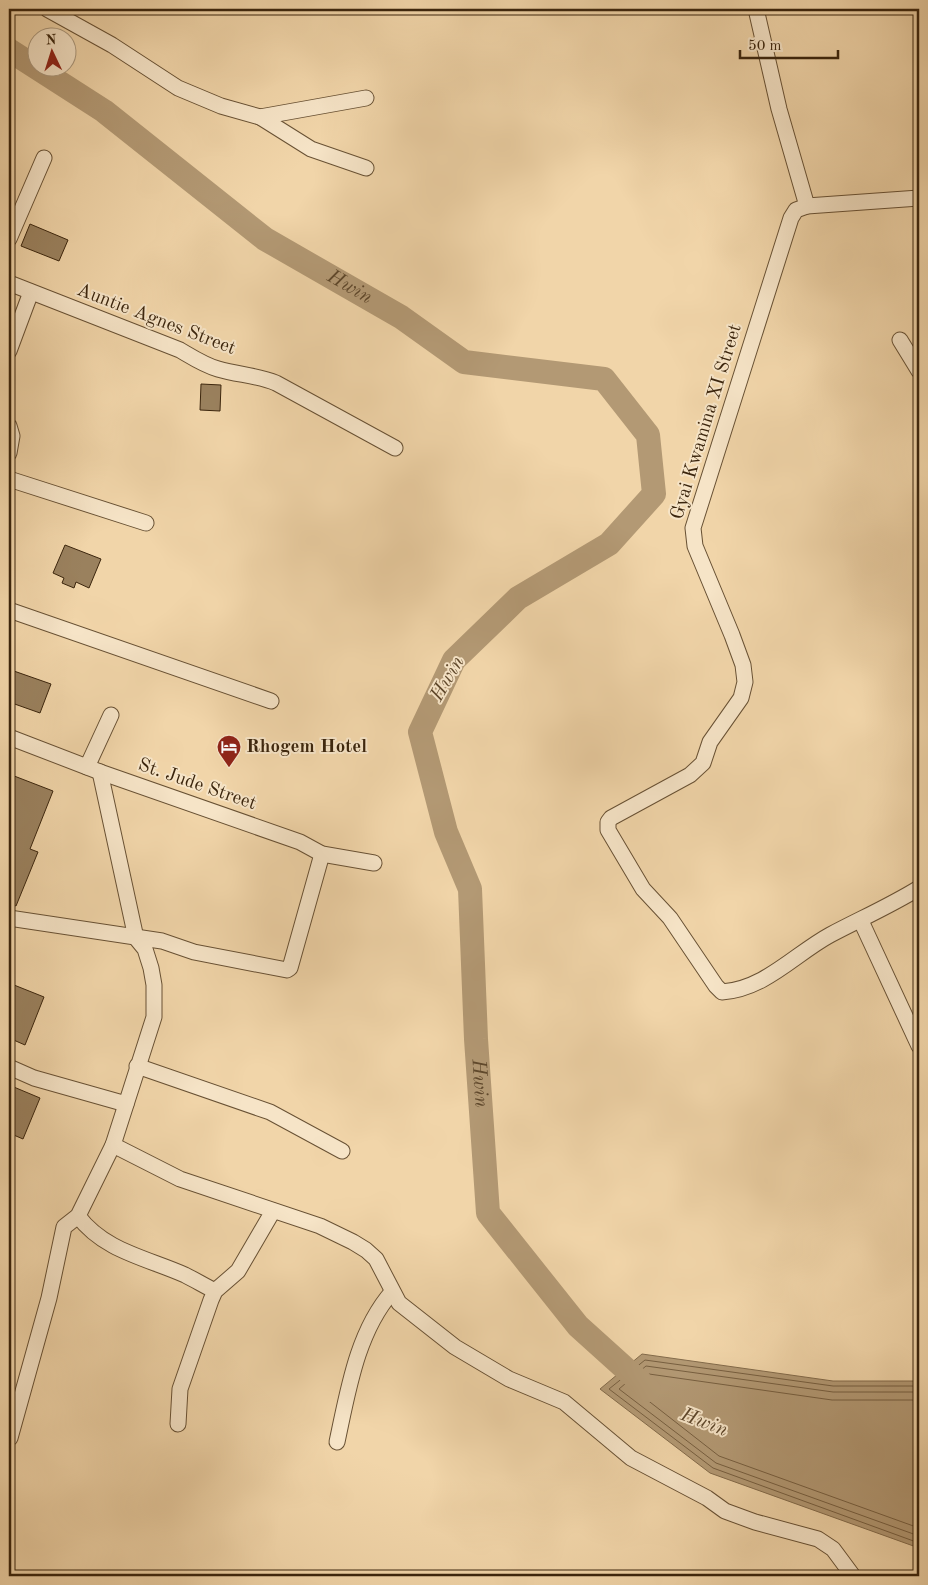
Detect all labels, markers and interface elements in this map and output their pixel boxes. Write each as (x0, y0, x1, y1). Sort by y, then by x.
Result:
north arrow (28, 28, 78, 78)
scale bar (740, 28, 838, 60)
text: N (45, 33, 57, 47)
text: 50 m (748, 39, 782, 54)
water label: Hwin (323, 266, 376, 308)
street label: Auntie Agnes Street (74, 281, 238, 359)
street label: Gyai Kwamina XI Street (668, 322, 746, 522)
water label: Hwin (427, 653, 469, 706)
hotel icon: Rhogem Hotel (216, 734, 242, 768)
place label: Rhogem Hotel (246, 738, 367, 757)
street label: St. Jude Street (135, 756, 259, 814)
water label: Hwin (467, 1058, 491, 1108)
water label: Hwin (677, 1405, 730, 1441)

